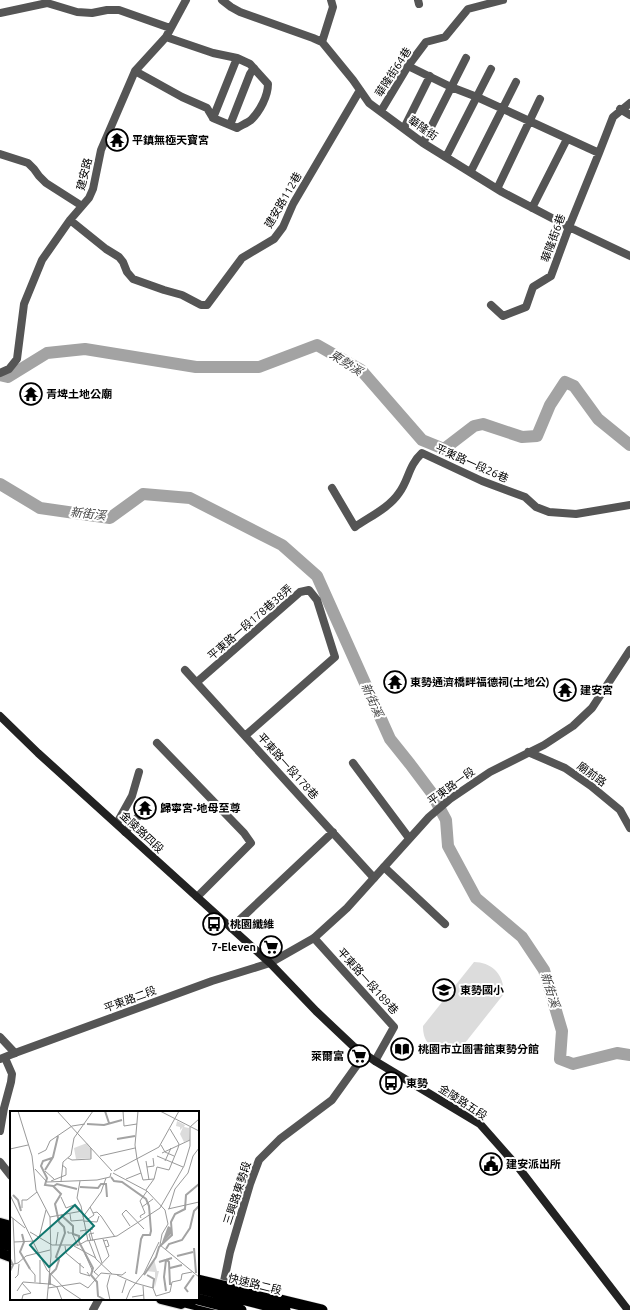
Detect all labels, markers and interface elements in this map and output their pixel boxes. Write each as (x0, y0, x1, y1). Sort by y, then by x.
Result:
street label: 華隆街64巷 (373, 45, 413, 99)
street label: 華隆街 (406, 114, 440, 142)
temple icon: 平鎮無極天寶宮 (104, 127, 130, 153)
place label: 平鎮無極天寶宮 (132, 134, 209, 146)
street label: 建安路 (74, 157, 94, 191)
street label: 建安路112巷 (262, 170, 304, 230)
street label: 華隆街6巷 (539, 212, 567, 264)
water label: 東勢溪 (328, 347, 367, 379)
temple icon: 青埤土地公廟 (18, 381, 44, 407)
place label: 青埤土地公廟 (46, 388, 112, 400)
street label: 平東路一段26巷 (434, 442, 510, 484)
water label: 新街溪 (69, 505, 109, 522)
street label: 平東路一段178巷38弄 (205, 582, 295, 662)
temple icon: 東勢通濟橋畔福德祠(土地公) (382, 669, 408, 695)
place label: 東勢通濟橋畔福德祠(土地公) (410, 676, 550, 689)
temple icon: 建安宮 (552, 677, 578, 703)
water label: 新街溪 (359, 681, 387, 721)
place label: 建安宮 (580, 684, 613, 696)
street label: 平東路一段178巷 (255, 731, 321, 801)
street label: 廟前路 (575, 759, 609, 789)
street label: 平東路一段 (425, 765, 477, 807)
temple icon: 歸寧宮-地母至尊 (132, 795, 158, 821)
place label: 歸寧宮-地母至尊 (160, 802, 241, 814)
street label: 金陵路四段 (118, 809, 166, 855)
bus stop icon: 桃園纖維 (201, 911, 227, 937)
place label: 桃園纖維 (230, 918, 274, 930)
supermarket icon: 7-Eleven (258, 934, 284, 960)
place label: 7-Eleven (211, 941, 256, 953)
street label: 平東路一段189巷 (335, 946, 401, 1016)
water label: 新街溪 (539, 971, 563, 1011)
school or university icon: 東勢國小 (431, 977, 457, 1003)
street label: 平東路二段 (102, 984, 158, 1014)
place label: 東勢國小 (460, 984, 504, 996)
library icon: 桃園市立圖書館東勢分館 (389, 1036, 415, 1062)
supermarket icon: 萊爾富 (346, 1043, 372, 1069)
place label: 桃園市立圖書館東勢分館 (418, 1043, 539, 1055)
place label: 萊爾富 (311, 1050, 344, 1062)
bus stop icon: 東勢 (378, 1070, 404, 1096)
place label: 東勢 (406, 1077, 428, 1089)
street label: 金陵路五段 (437, 1082, 489, 1122)
inset map (10, 1111, 199, 1300)
public building icon: 建安派出所 (478, 1151, 504, 1177)
place label: 建安派出所 (506, 1158, 561, 1170)
street label: 三興路東勢段 (221, 1160, 253, 1226)
street label: 快速路二段 (227, 1272, 283, 1296)

